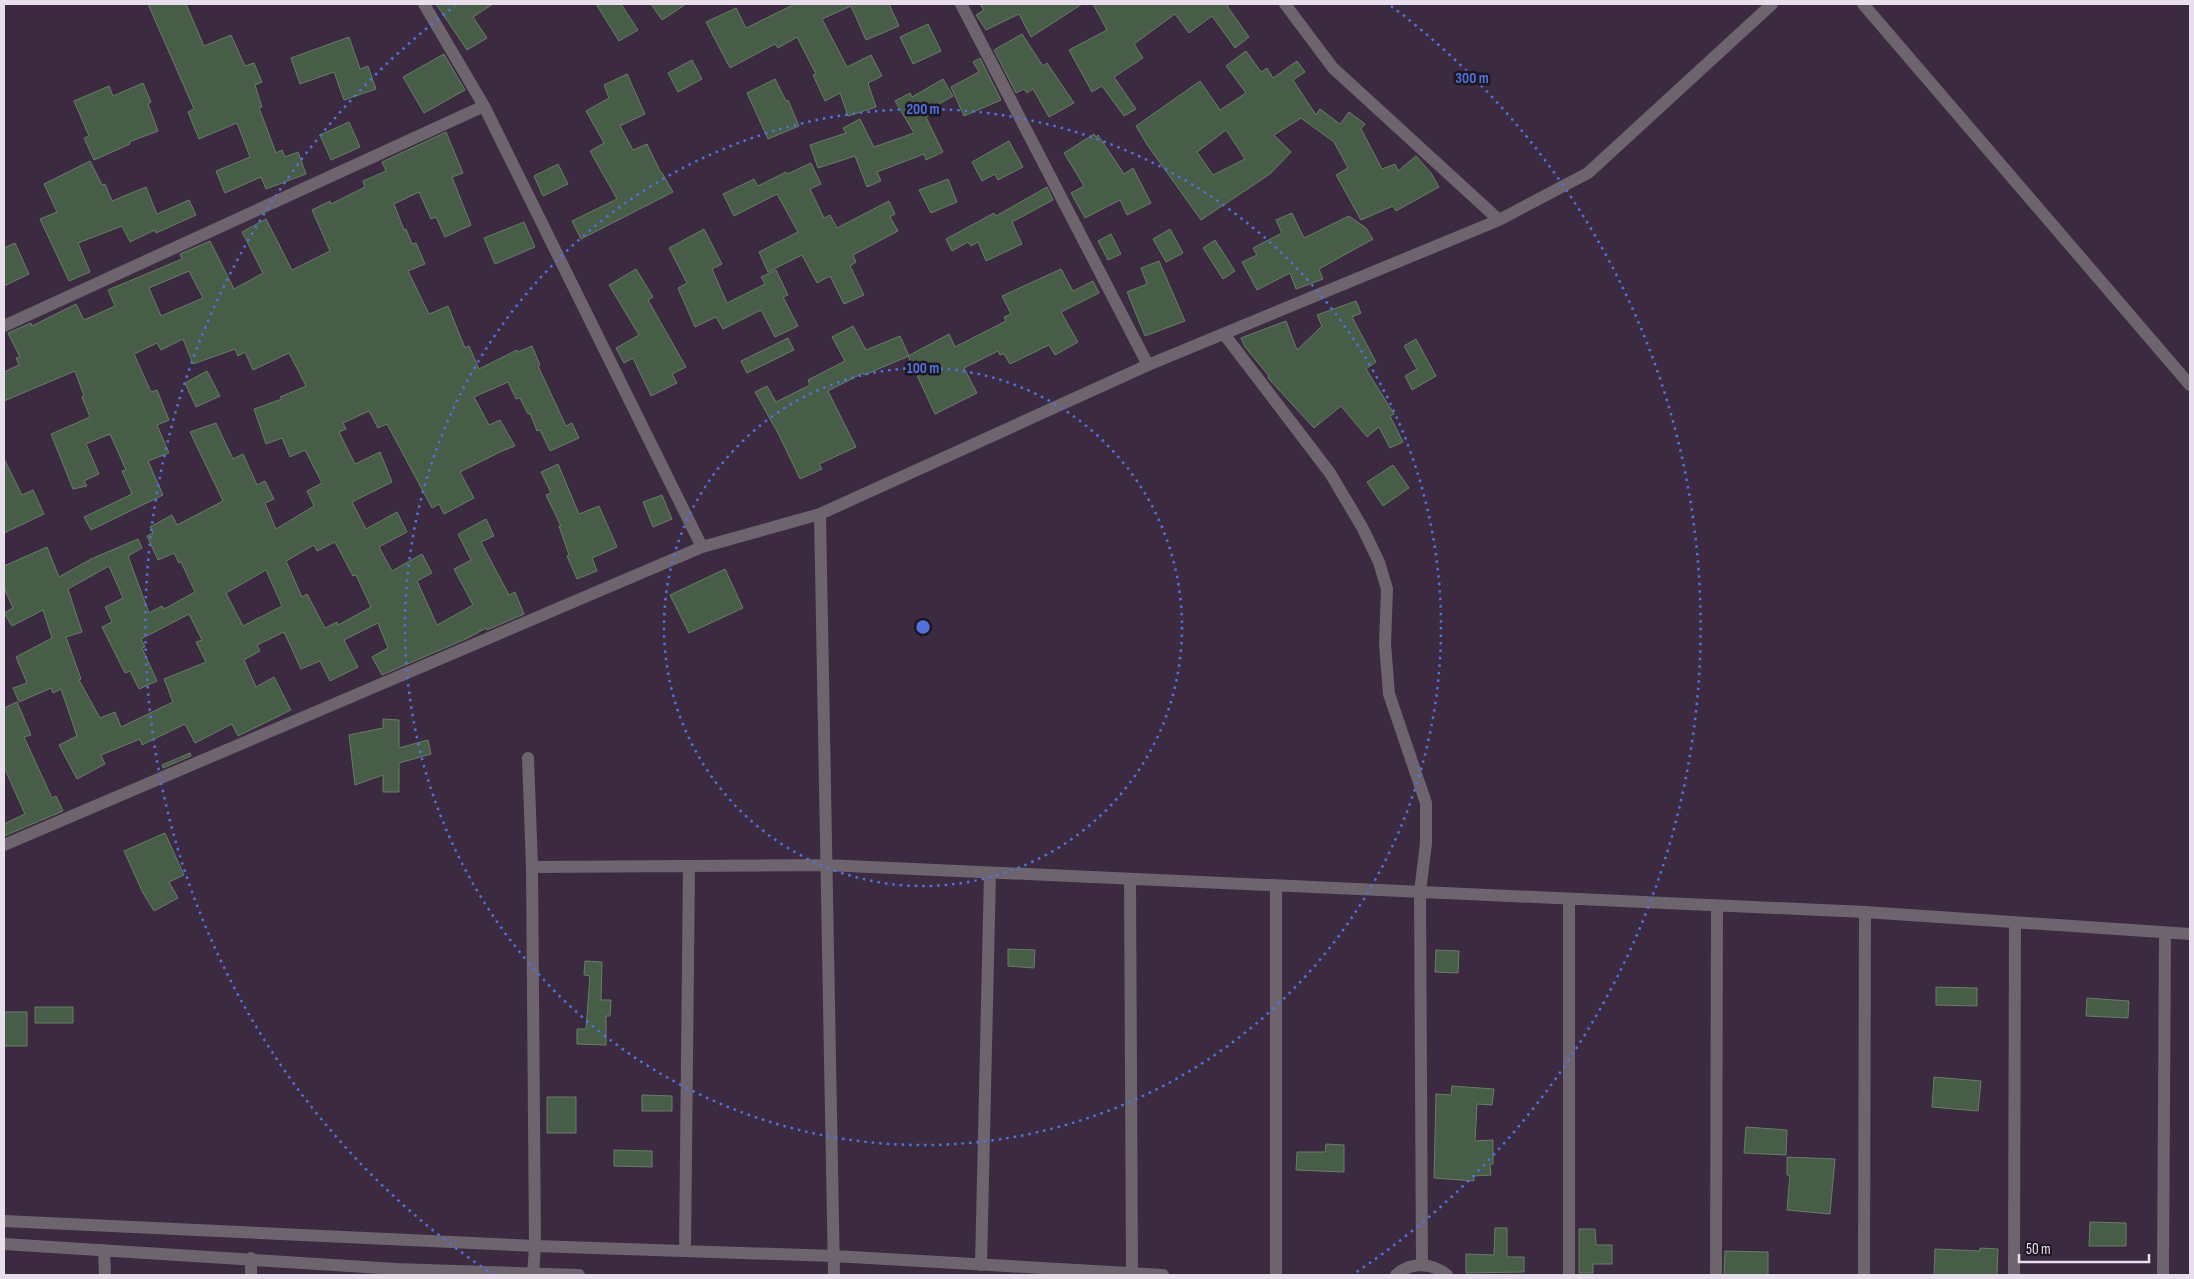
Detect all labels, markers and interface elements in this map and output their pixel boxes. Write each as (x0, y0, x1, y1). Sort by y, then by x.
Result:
text: 300 m (1455, 69, 1489, 88)
text: 200 m (906, 100, 940, 119)
text: 100 m (907, 359, 939, 378)
centre of rings (914, 618, 932, 636)
scale bar (2019, 1232, 2149, 1264)
text: 50 m (2026, 1240, 2051, 1259)

